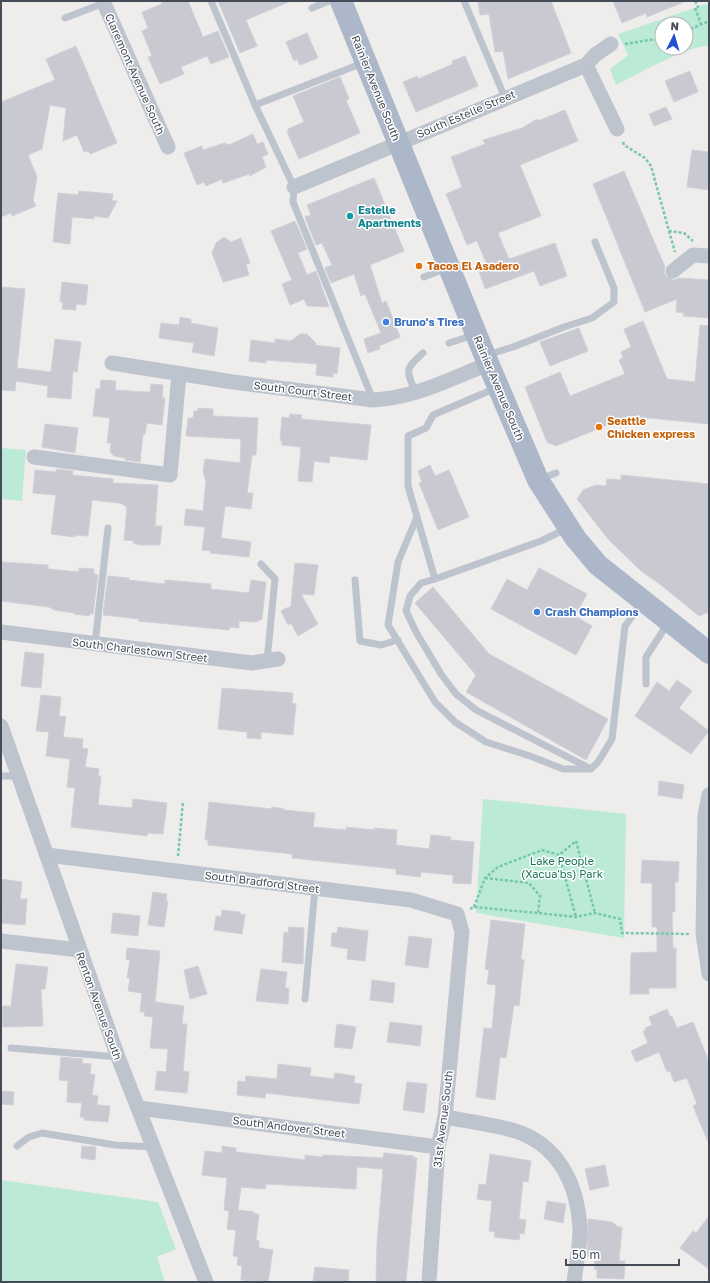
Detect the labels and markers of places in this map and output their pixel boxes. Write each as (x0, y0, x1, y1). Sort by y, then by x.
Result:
place label: Estelle Apartments (358, 203, 421, 229)
marker: Estelle Apartments (345, 211, 355, 221)
place label: Tacos El Asadero (427, 259, 519, 272)
marker: Tacos El Asadero (414, 261, 424, 271)
place label: Bruno's Tires (394, 315, 464, 328)
marker: Bruno's Tires (381, 317, 391, 327)
place label: Seattle Chicken express (607, 414, 695, 440)
marker: Seattle Chicken express (594, 422, 604, 432)
place label: Crash Champions (545, 605, 639, 618)
marker: Crash Champions (532, 607, 542, 617)

